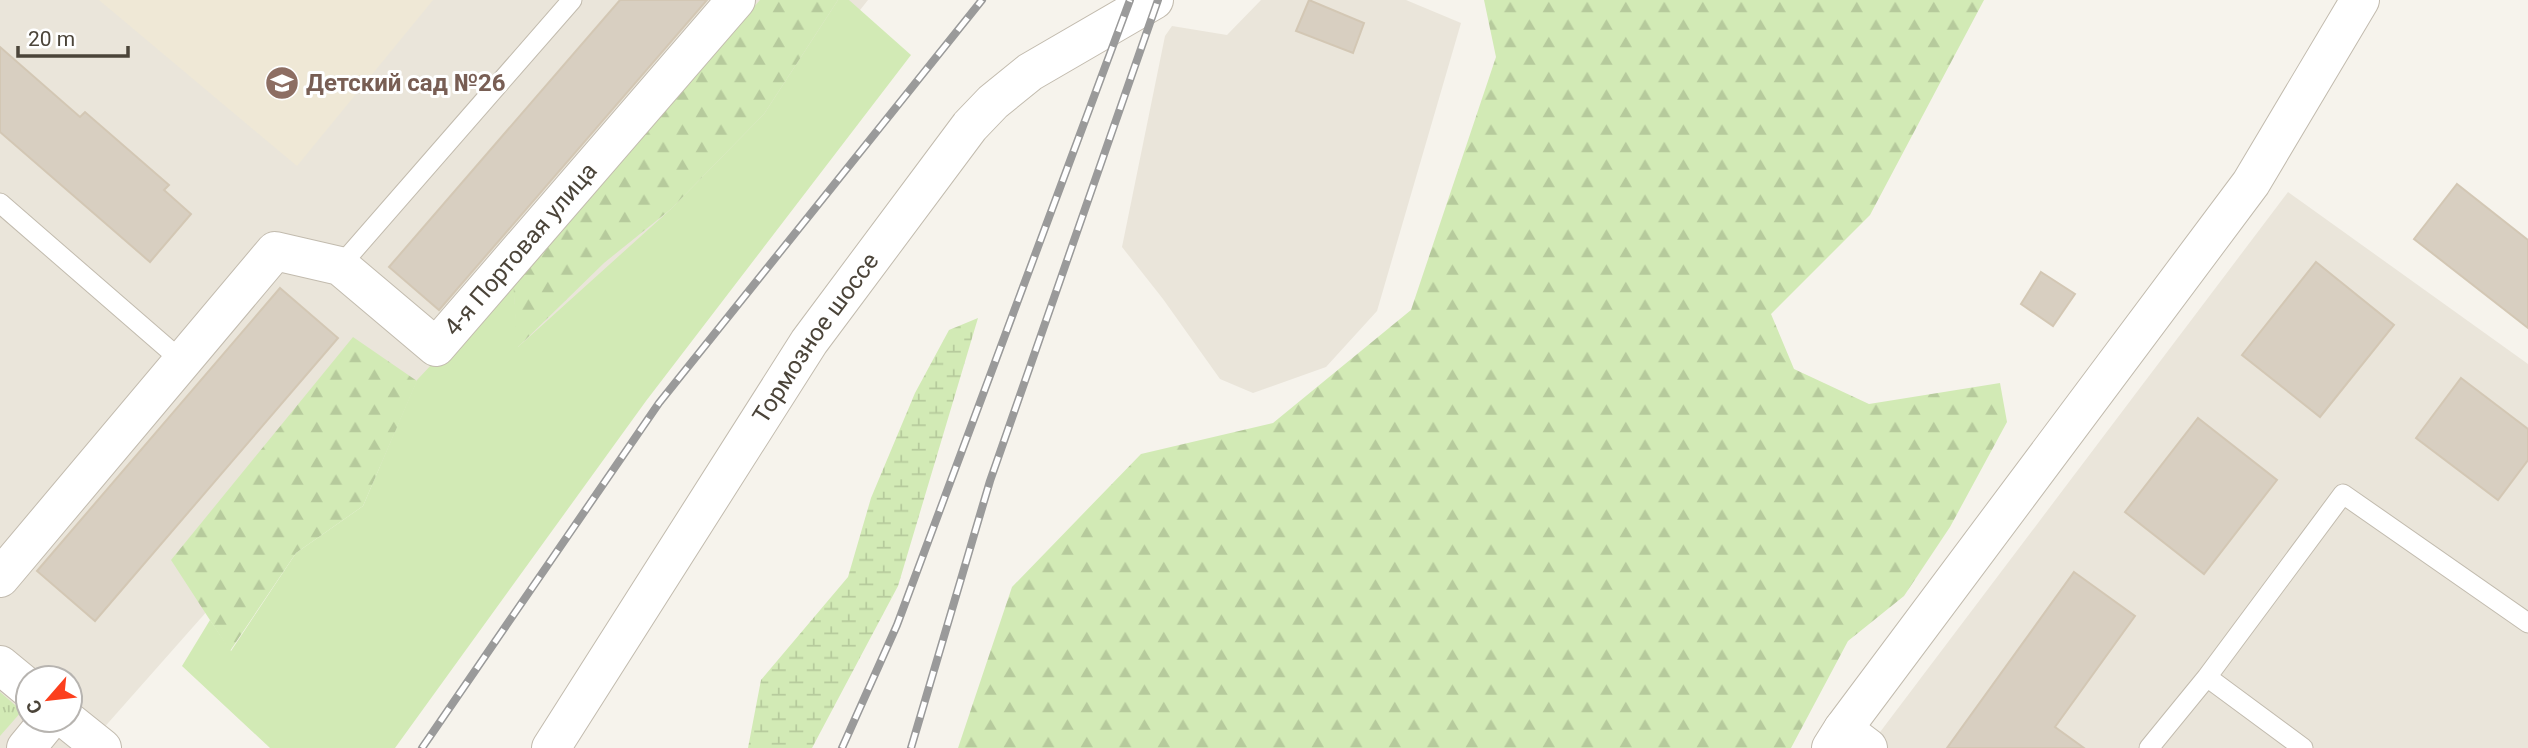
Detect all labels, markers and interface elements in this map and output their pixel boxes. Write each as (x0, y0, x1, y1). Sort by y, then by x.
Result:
scale bar (18, 14, 128, 58)
text: 20 m (28, 27, 75, 51)
school or university icon: Детский сад №26 (263, 64, 301, 102)
place label: Детский сад №26 (306, 69, 506, 97)
street label: 4-я Портовая улица (438, 157, 603, 341)
street label: Тормозное шоссе (747, 247, 885, 429)
north arrow (14, 664, 84, 734)
text: С (21, 696, 48, 718)

